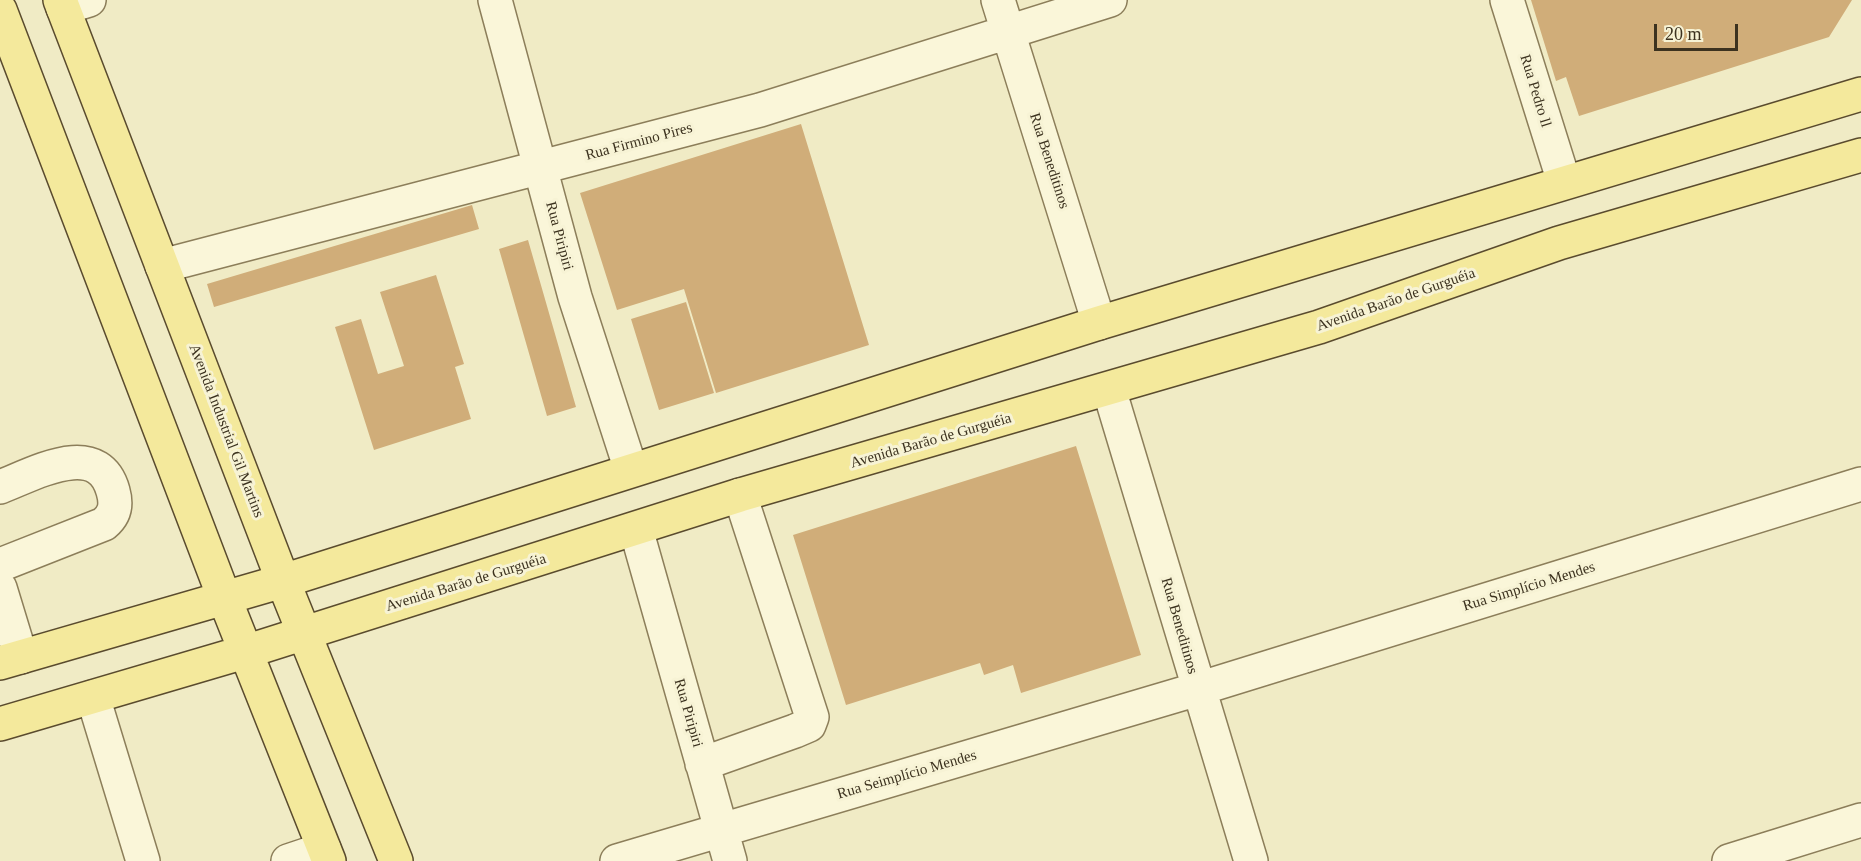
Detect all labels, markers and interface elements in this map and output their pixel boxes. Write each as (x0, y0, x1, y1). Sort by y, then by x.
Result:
scale bar (1657, 12, 1741, 50)
text: 20 m (1665, 24, 1702, 44)
street label: Rua Pedro ll (1515, 53, 1555, 129)
street label: Rua Beneditinos (1025, 111, 1073, 211)
street label: Rua Firmino Pires (584, 119, 694, 165)
street label: Rua Piripiri (541, 200, 577, 272)
street label: Avenida Barão de Gurguéia (1314, 264, 1478, 336)
street label: Avenida Industrial Gil Martins (185, 342, 267, 520)
street label: Avenida Barão de Gurguéia (849, 409, 1013, 473)
street label: Avenida Barão de Gurguéia (384, 550, 548, 616)
street label: Rua Simplício Mendes (1461, 558, 1597, 616)
street label: Rua Beneditinos (1157, 576, 1201, 676)
street label: Rua Piripiri (670, 677, 706, 749)
street label: Rua Seimplício Mendes (835, 746, 979, 804)

